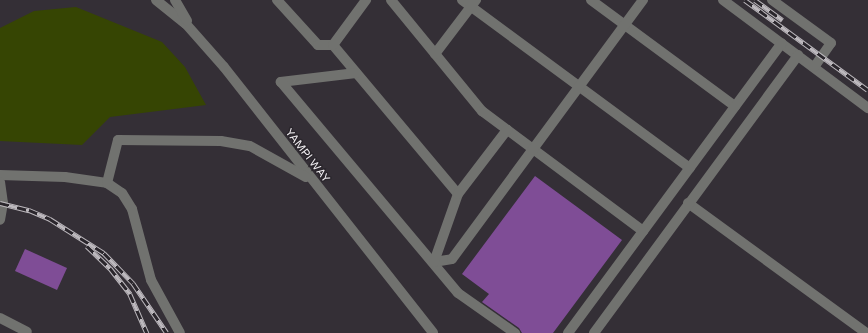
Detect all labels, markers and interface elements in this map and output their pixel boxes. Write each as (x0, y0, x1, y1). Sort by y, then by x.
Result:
street label: YAMPI WAY (282, 127, 332, 185)

